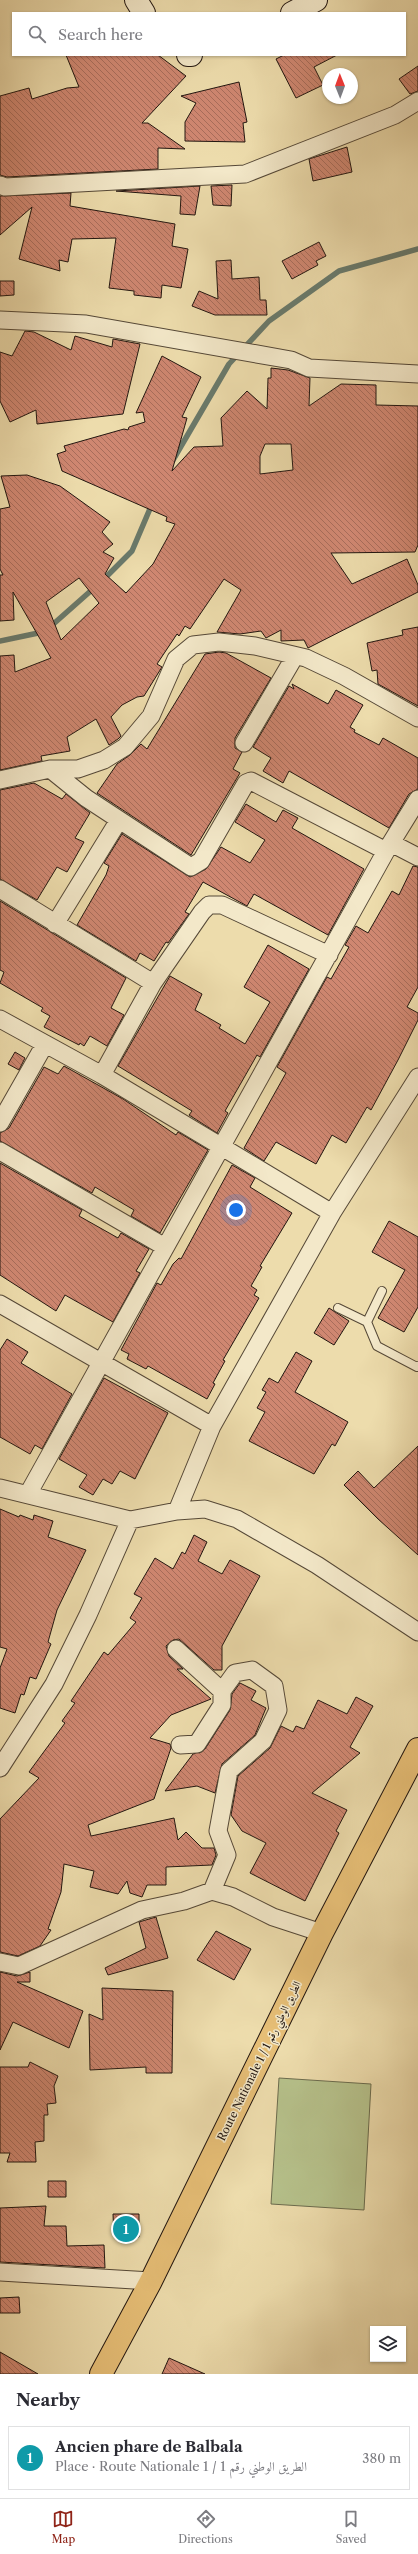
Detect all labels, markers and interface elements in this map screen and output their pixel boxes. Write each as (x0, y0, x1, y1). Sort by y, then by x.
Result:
search box (12, 12, 406, 56)
icon: search (26, 23, 48, 45)
text: Search here (58, 25, 143, 44)
north arrow (322, 68, 358, 104)
your location (226, 1200, 246, 1220)
street label: Route Nationale 1 / الطريق الوطني رقم 1 (214, 1979, 307, 2145)
pin: 1 (113, 2214, 139, 2244)
map controls (370, 2326, 406, 2362)
button: layers (370, 2326, 406, 2362)
text: Nearby (16, 2390, 80, 2410)
text: Ancien phare de Balbala (55, 2437, 243, 2456)
text: 1 (27, 2450, 33, 2466)
text: 380 m (362, 2450, 401, 2466)
text: Place · Route Nationale 1 / الطريق الوطني رقم 1 (55, 2458, 307, 2474)
tab: Map (52, 2508, 75, 2546)
tab: Directions (178, 2508, 233, 2546)
tab: Saved (336, 2508, 366, 2546)

